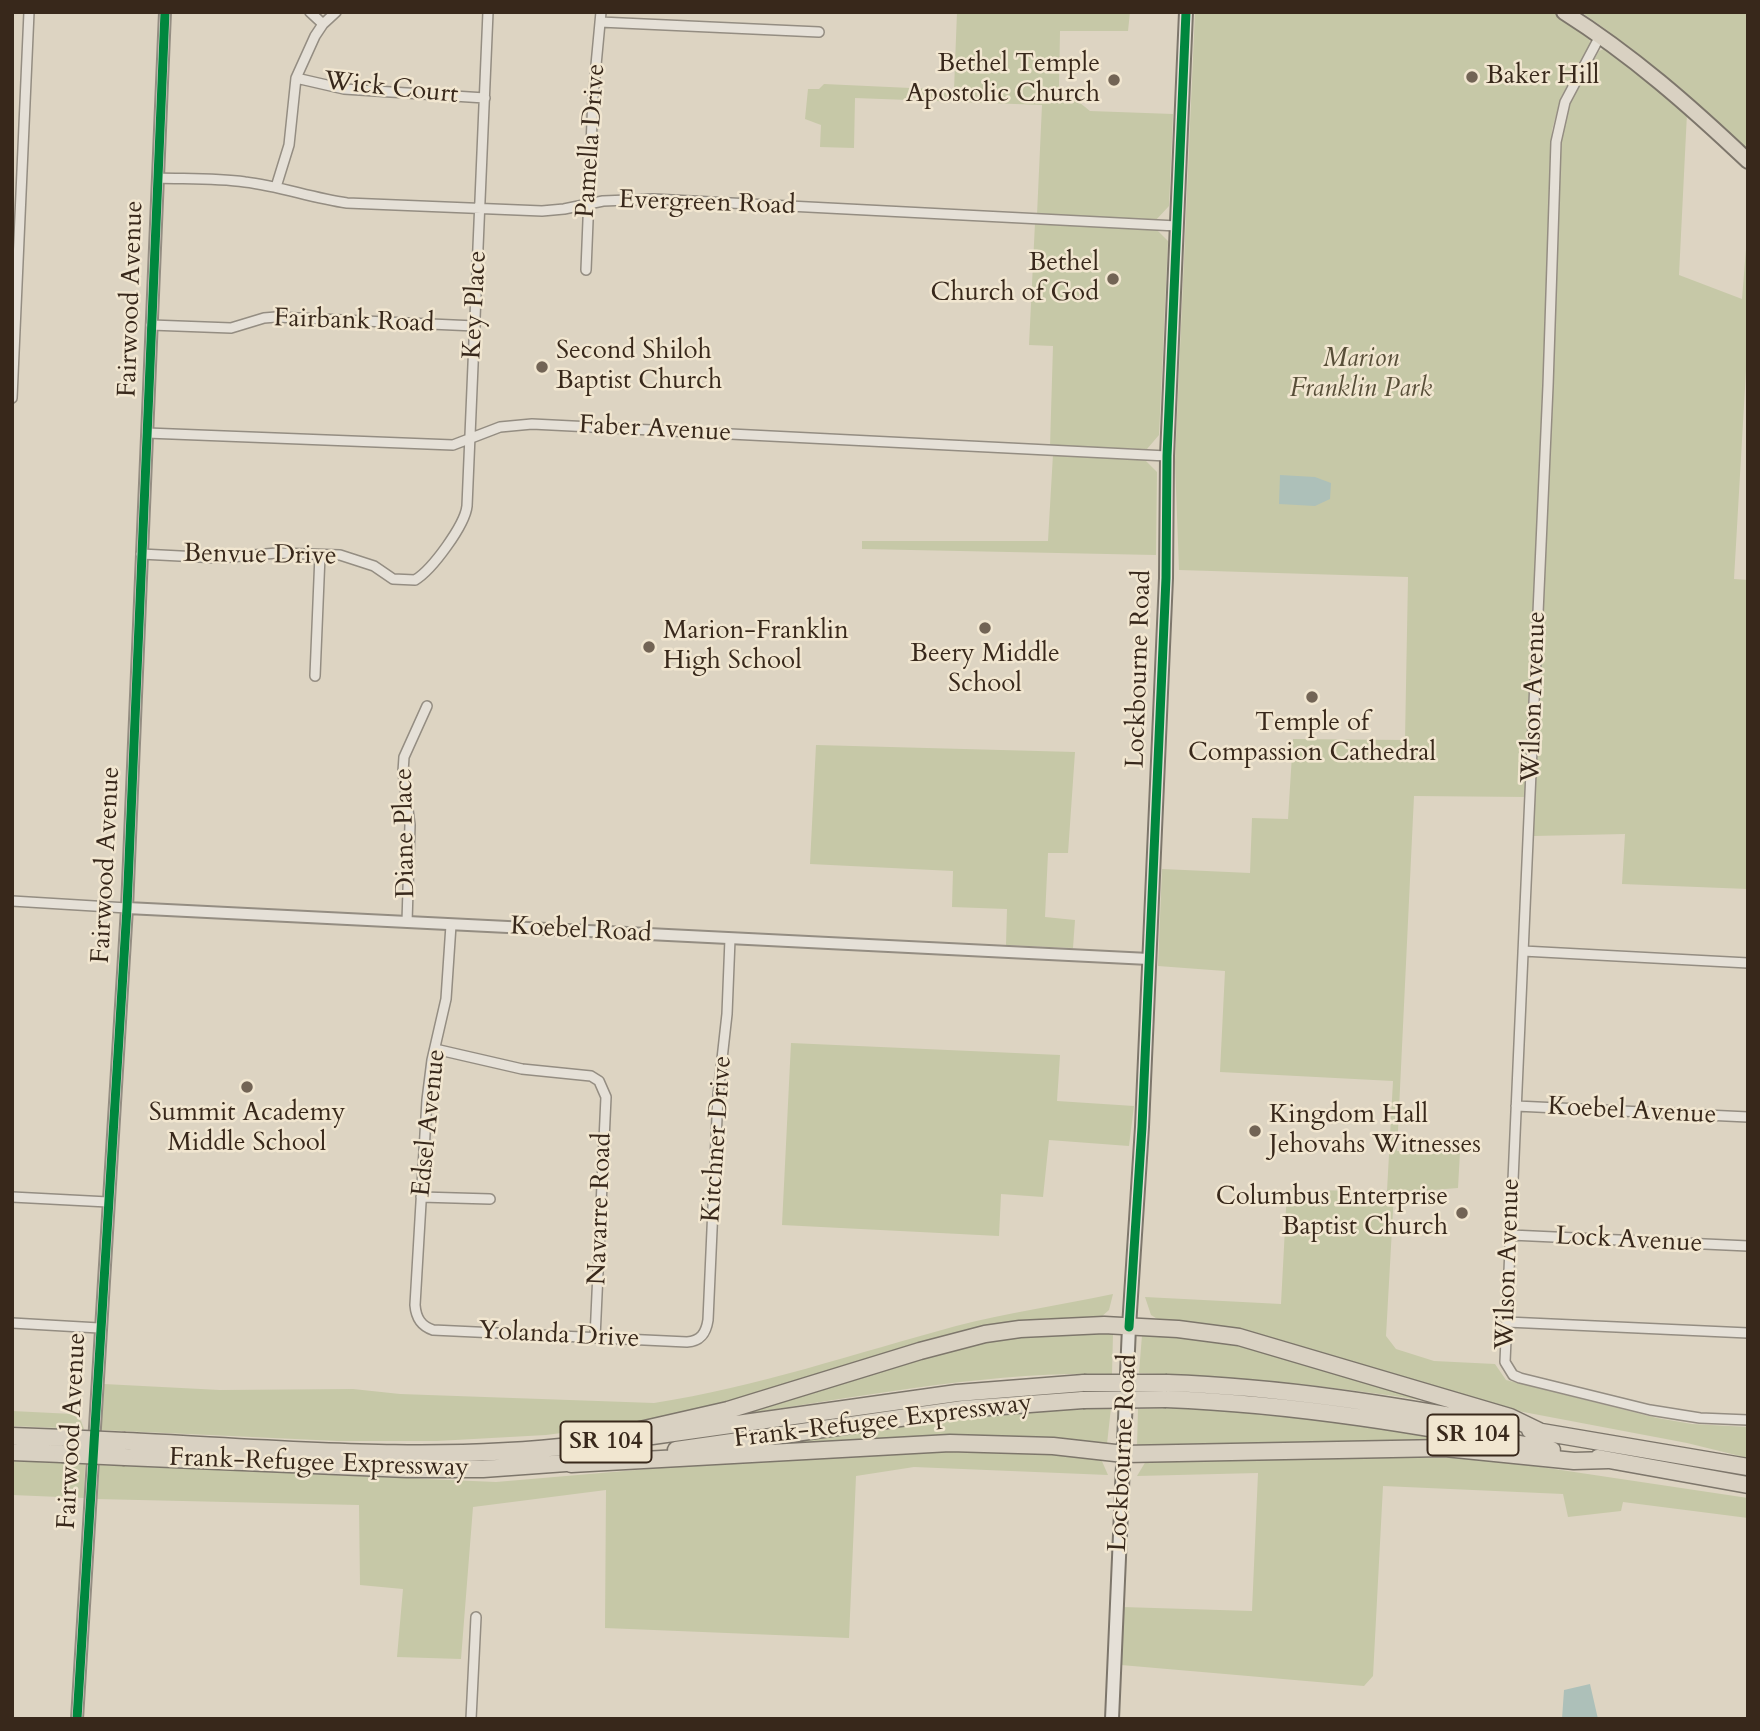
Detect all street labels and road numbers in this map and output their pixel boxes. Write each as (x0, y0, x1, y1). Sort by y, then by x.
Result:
street label: Pamella Drive (571, 63, 613, 219)
street label: Wick Court (322, 66, 460, 112)
street label: Evergreen Road (618, 185, 796, 223)
street label: Fairwood Avenue (113, 200, 151, 398)
street label: Key Place (458, 250, 494, 360)
street label: Fairbank Road (273, 304, 435, 340)
street label: Faber Avenue (578, 410, 732, 450)
street label: Benvue Drive (183, 539, 337, 573)
street label: Lockbourne Road (1121, 570, 1159, 768)
street label: Wilson Avenue (1516, 611, 1554, 783)
street label: Fairwood Avenue (86, 766, 128, 964)
street label: Diane Place (389, 768, 423, 898)
street label: Koebel Road (509, 912, 653, 950)
street label: Edsel Avenue (407, 1048, 453, 1198)
street label: Kitchner Drive (697, 1055, 739, 1223)
street label: Koebel Avenue (1547, 1092, 1717, 1132)
street label: Navarre Road (583, 1132, 619, 1286)
street label: Wilson Avenue (1490, 1178, 1528, 1350)
street label: Lock Avenue (1555, 1222, 1703, 1260)
street label: Yolanda Drive (478, 1316, 640, 1356)
street label: Fairwood Avenue (52, 1332, 94, 1530)
street label: Lockbourne Road (1103, 1353, 1145, 1553)
street label: Frank-Refugee Expressway (732, 1388, 1034, 1456)
road number: SR 104 (1428, 1414, 1518, 1456)
road number: SR 104 (560, 1422, 652, 1462)
street label: Frank-Refugee Expressway (168, 1443, 470, 1485)

